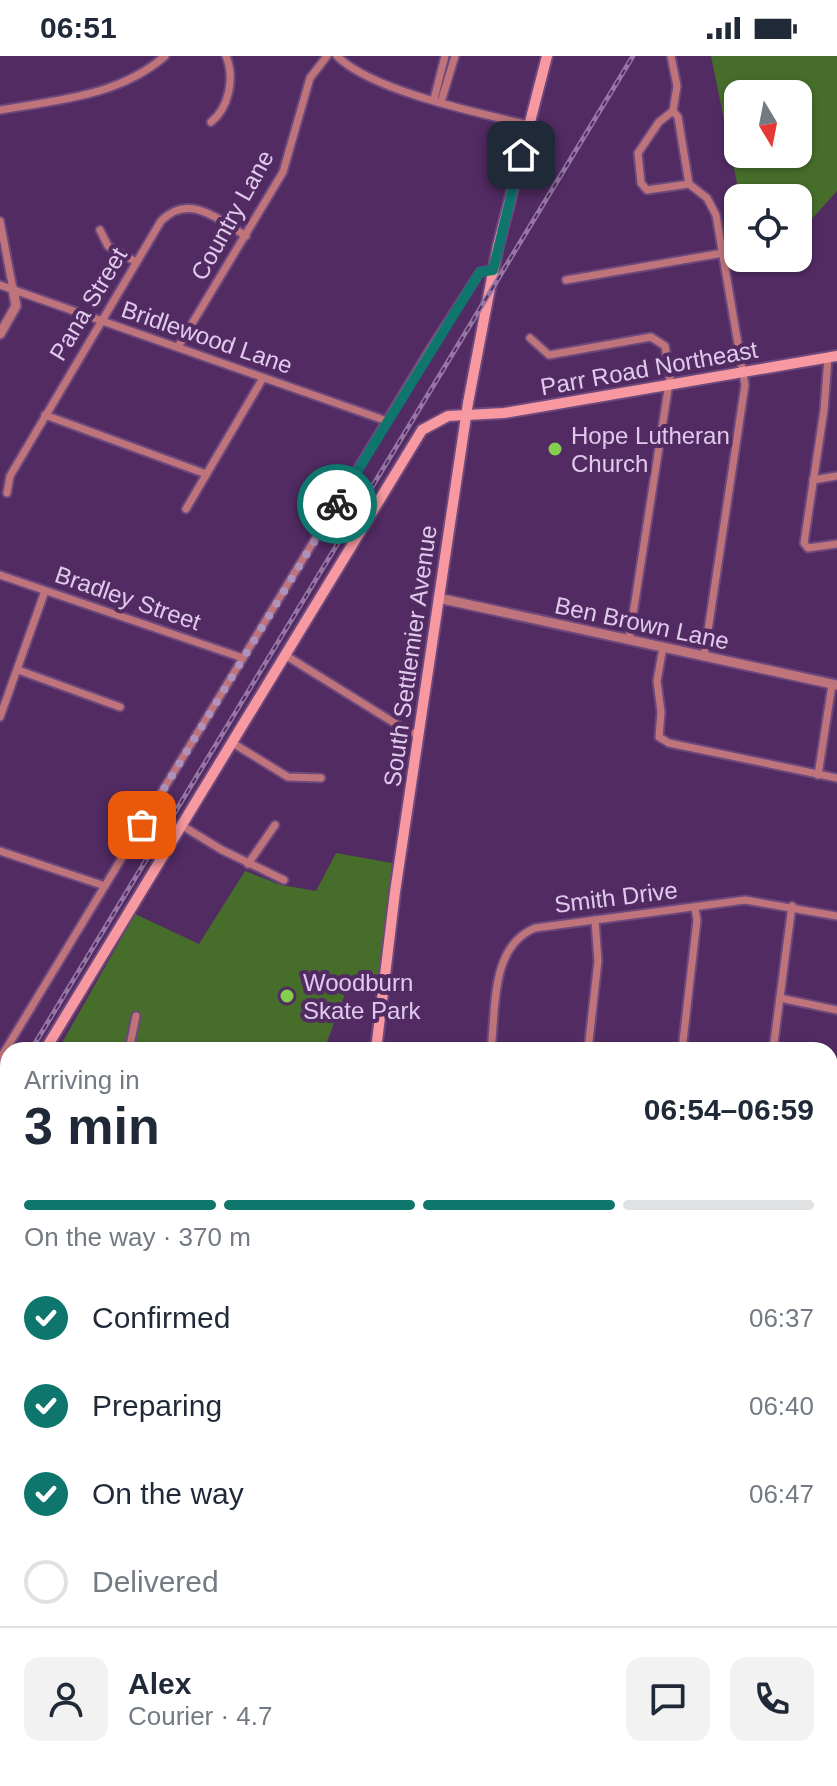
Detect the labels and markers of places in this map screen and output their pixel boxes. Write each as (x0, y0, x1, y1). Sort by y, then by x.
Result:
pin (487, 121, 555, 189)
place label: Hope Lutheran Church (571, 422, 730, 477)
marker: Hope Lutheran Church (546, 440, 564, 458)
pin (108, 791, 176, 859)
place label: Woodburn Skate Park (303, 969, 421, 1024)
marker: Woodburn Skate Park (278, 987, 296, 1005)

